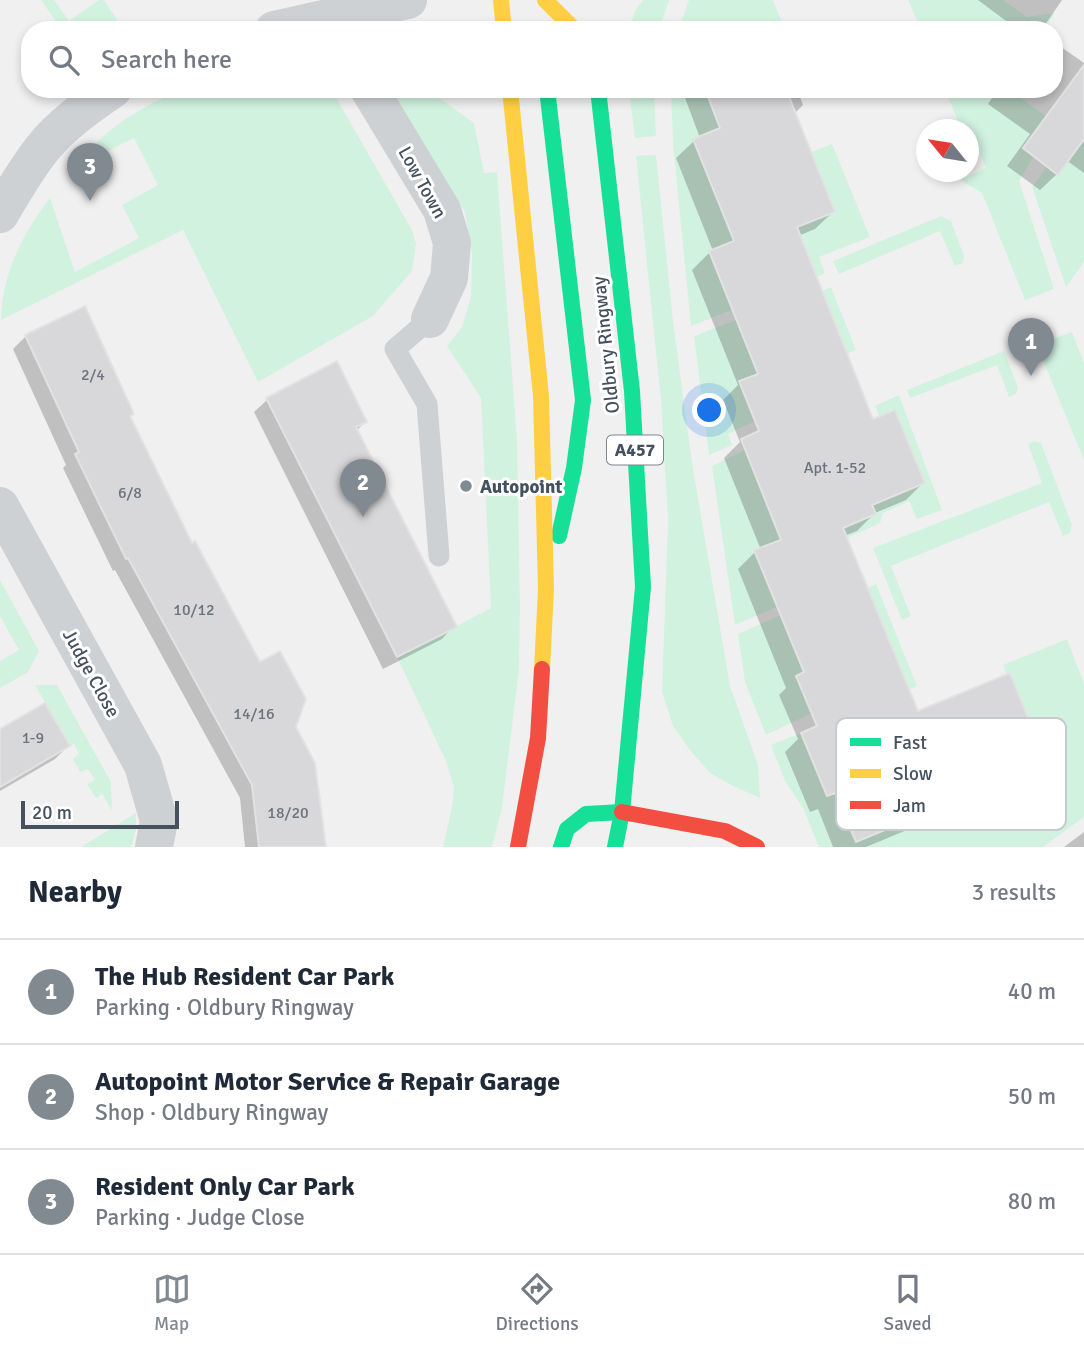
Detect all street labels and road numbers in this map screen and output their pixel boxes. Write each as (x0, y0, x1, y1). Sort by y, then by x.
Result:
street label: Low Town (393, 142, 452, 223)
street label: Oldbury Ringway (587, 275, 625, 415)
road number: A457 (607, 436, 663, 464)
street label: Judge Close (57, 625, 125, 722)

